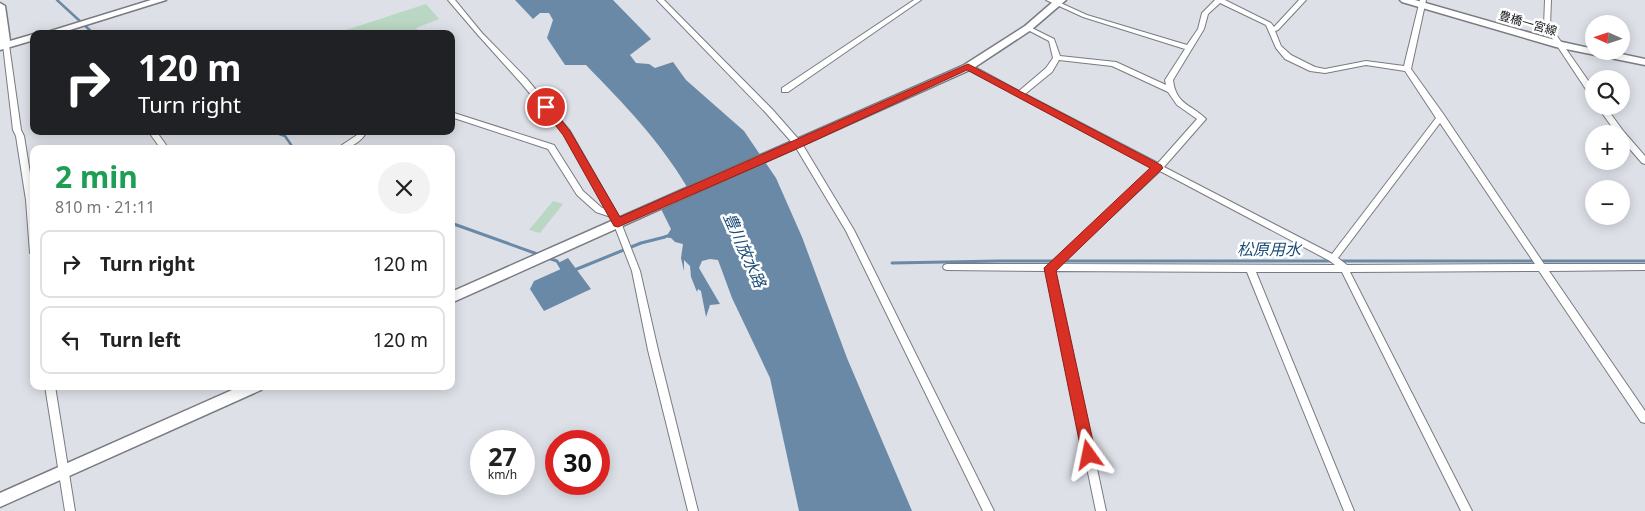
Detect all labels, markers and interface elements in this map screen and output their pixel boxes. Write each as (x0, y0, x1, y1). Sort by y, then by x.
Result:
street label: 豊橋一宮線 (1497, 7, 1559, 39)
north arrow (1585, 15, 1630, 60)
map controls (1585, 15, 1630, 225)
text: 120 m (138, 44, 241, 91)
icon: right (55, 50, 120, 115)
button: search (1585, 70, 1630, 115)
pin (525, 86, 567, 128)
text: Turn right (138, 89, 241, 119)
icon: arrive (532, 93, 560, 121)
button: + (1585, 125, 1630, 170)
text: 2 min (55, 156, 138, 197)
button: close (378, 162, 430, 214)
button: − (1585, 180, 1630, 225)
text: 810 m · 21:11 (55, 196, 155, 218)
water label: 豊川放水路 (719, 209, 772, 293)
water label: 松原用水 (1237, 238, 1303, 260)
icon: right (57, 250, 85, 278)
text: Turn right (100, 251, 195, 277)
text: 120 m (373, 251, 428, 277)
icon: left (57, 326, 85, 354)
text: Turn left (100, 327, 181, 353)
text: 120 m (373, 327, 428, 353)
position arrow (1062, 428, 1114, 480)
speed limit sign: 30 (545, 430, 610, 495)
text: 27 (488, 439, 517, 473)
text: km/h (488, 466, 517, 483)

